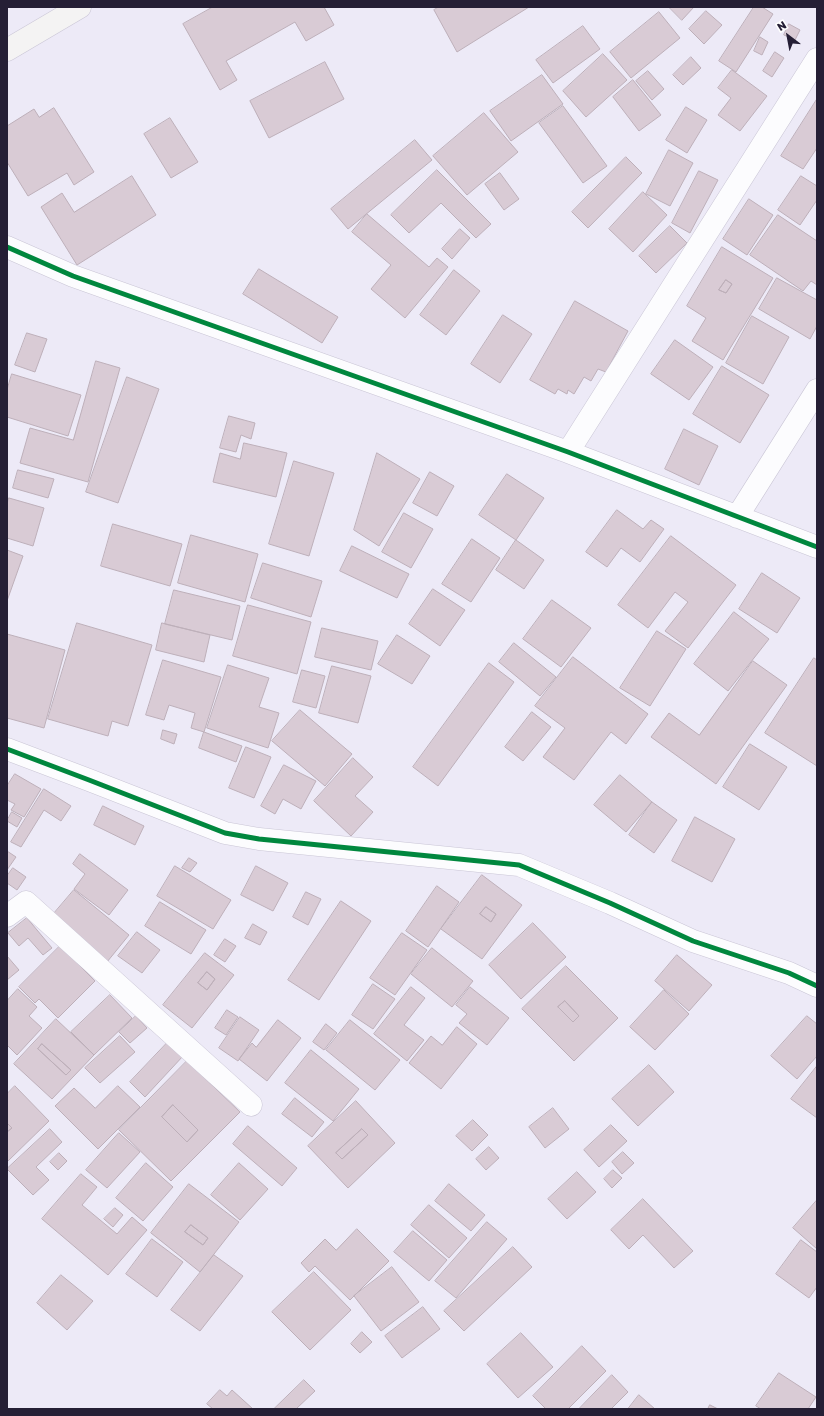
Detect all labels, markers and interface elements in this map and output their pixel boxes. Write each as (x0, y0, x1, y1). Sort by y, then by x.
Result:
north arrow (768, 16, 808, 56)
text: N (774, 18, 788, 33)

